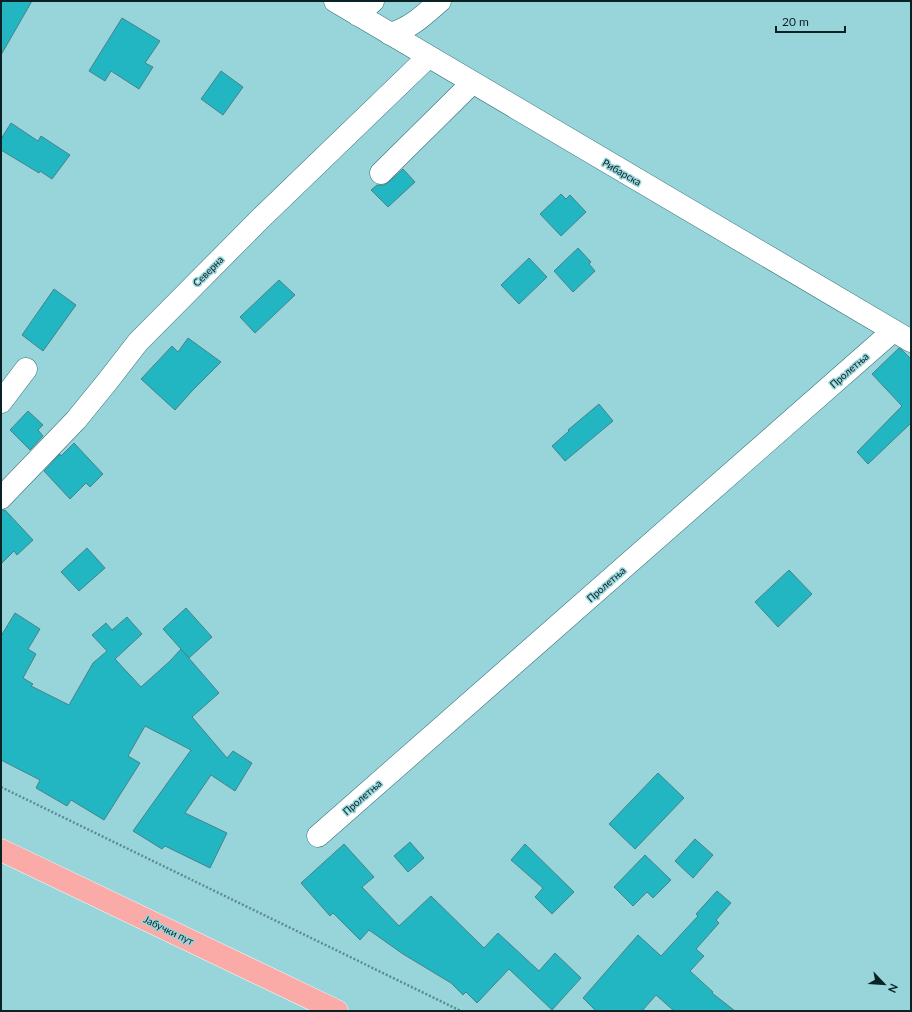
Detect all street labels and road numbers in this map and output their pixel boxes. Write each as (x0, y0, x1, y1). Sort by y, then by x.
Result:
street label: Рибарска (600, 156, 644, 188)
street label: Северна (190, 253, 226, 289)
street label: Пролетња (827, 350, 871, 390)
street label: Пролетња (584, 564, 628, 604)
street label: Пролетња (340, 777, 384, 817)
street label: Јабучки пут (142, 913, 196, 947)

